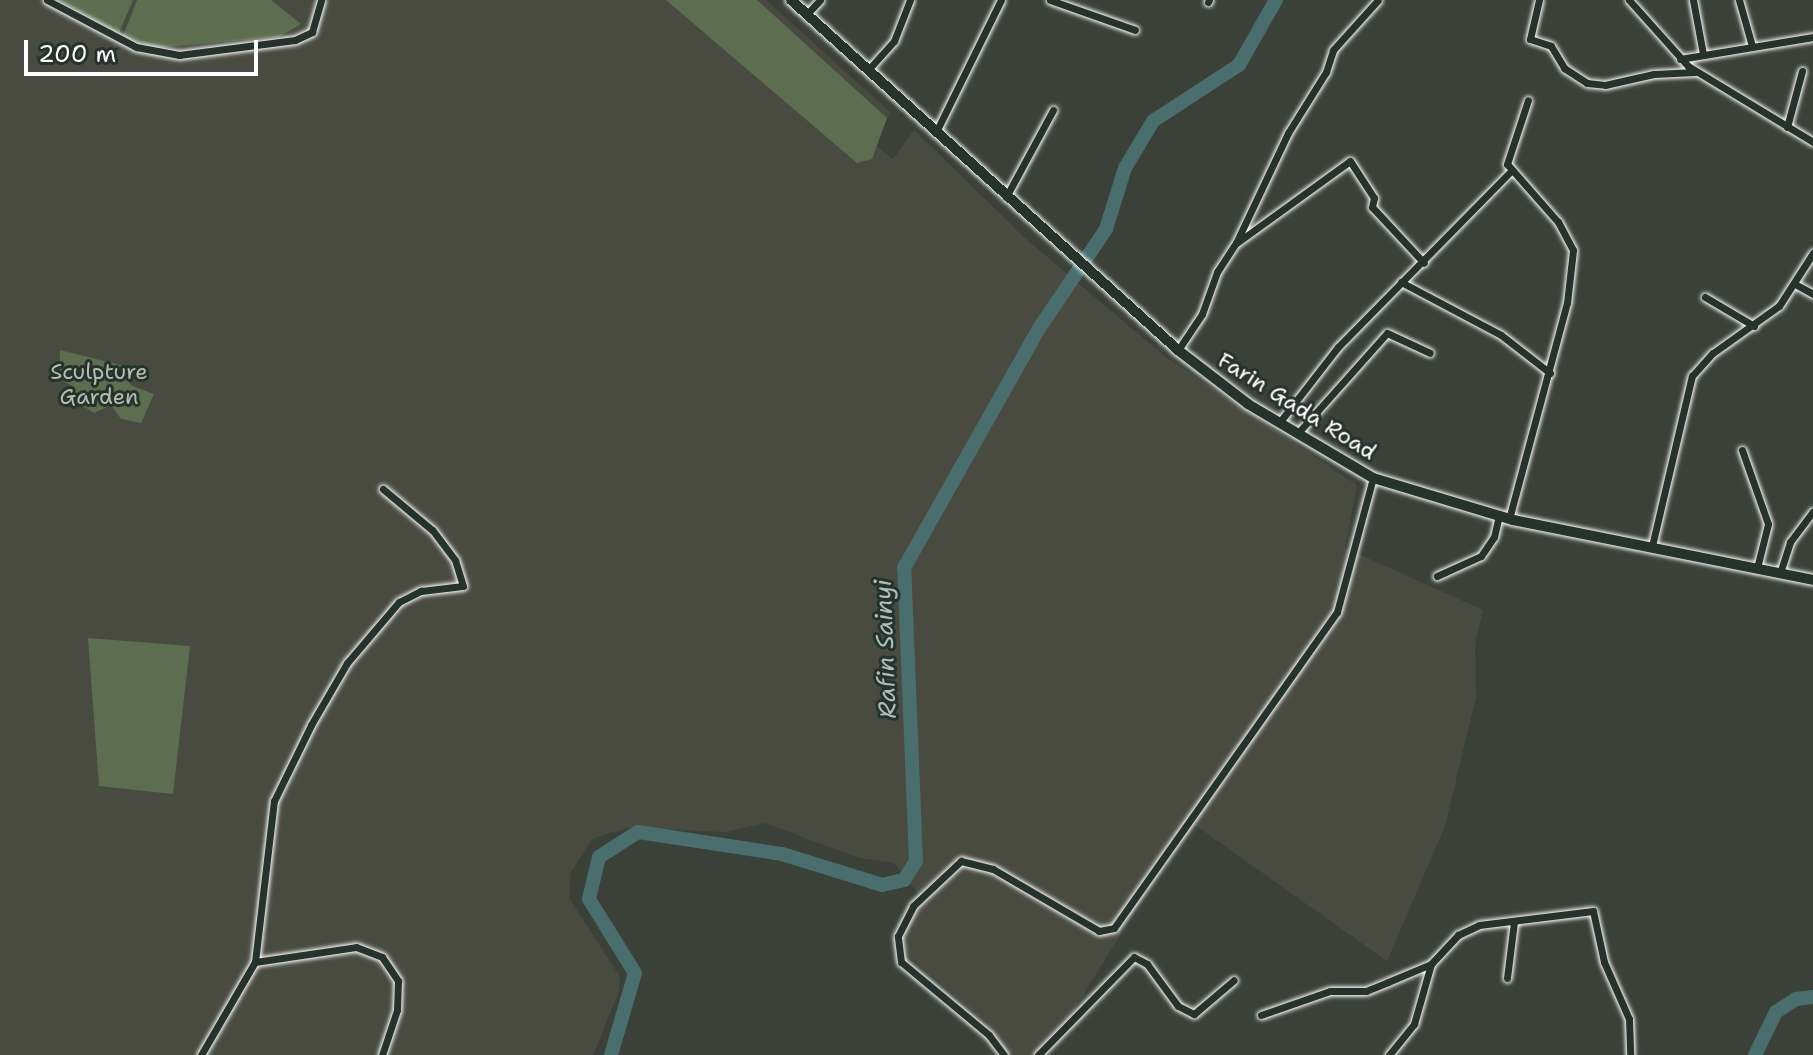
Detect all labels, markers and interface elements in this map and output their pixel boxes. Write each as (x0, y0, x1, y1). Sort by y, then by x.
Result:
scale bar (28, 24, 262, 74)
text: 200 m (38, 38, 116, 70)
street label: Farin Gada Road (1213, 347, 1381, 465)
park label: Sculpture Garden (50, 358, 148, 410)
water label: Rafin Sainyi (869, 579, 903, 719)

